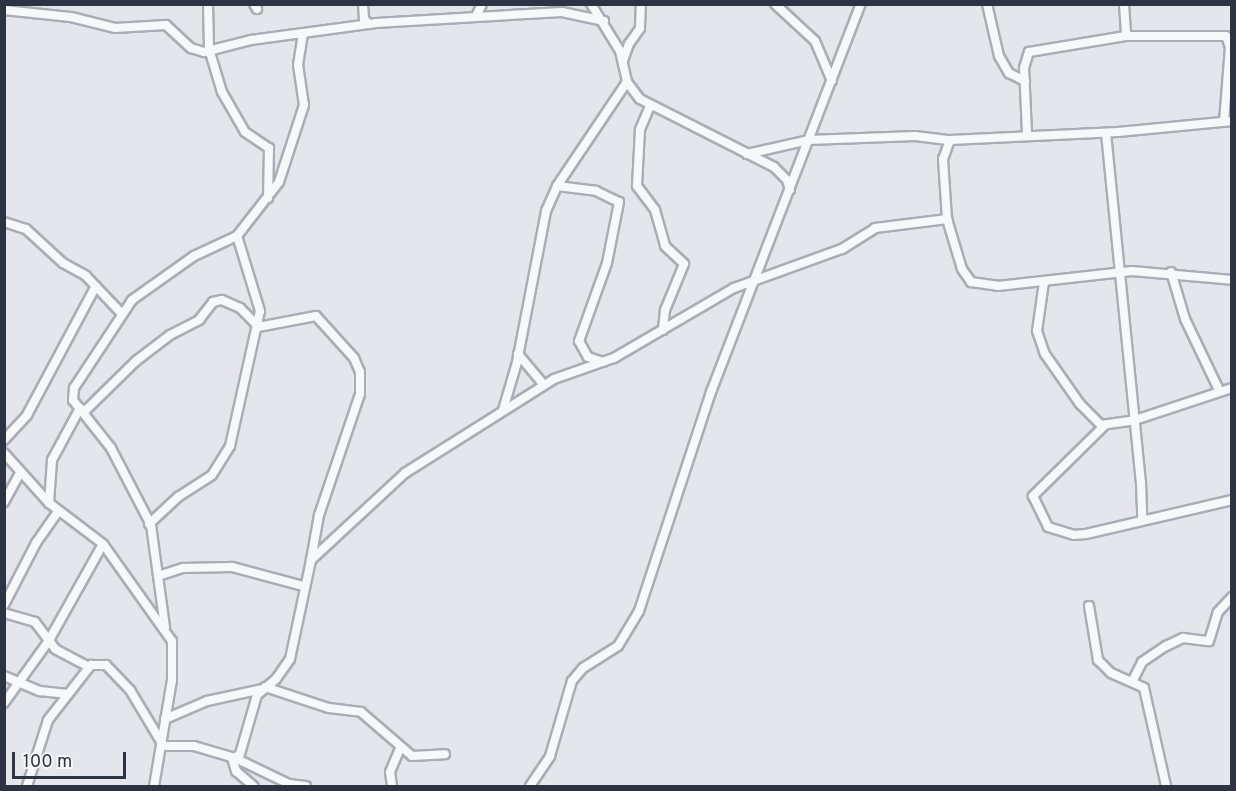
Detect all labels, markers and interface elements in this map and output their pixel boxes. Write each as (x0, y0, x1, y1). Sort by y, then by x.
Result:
scale bar (15, 740, 129, 778)
text: 100 m (23, 751, 72, 774)

